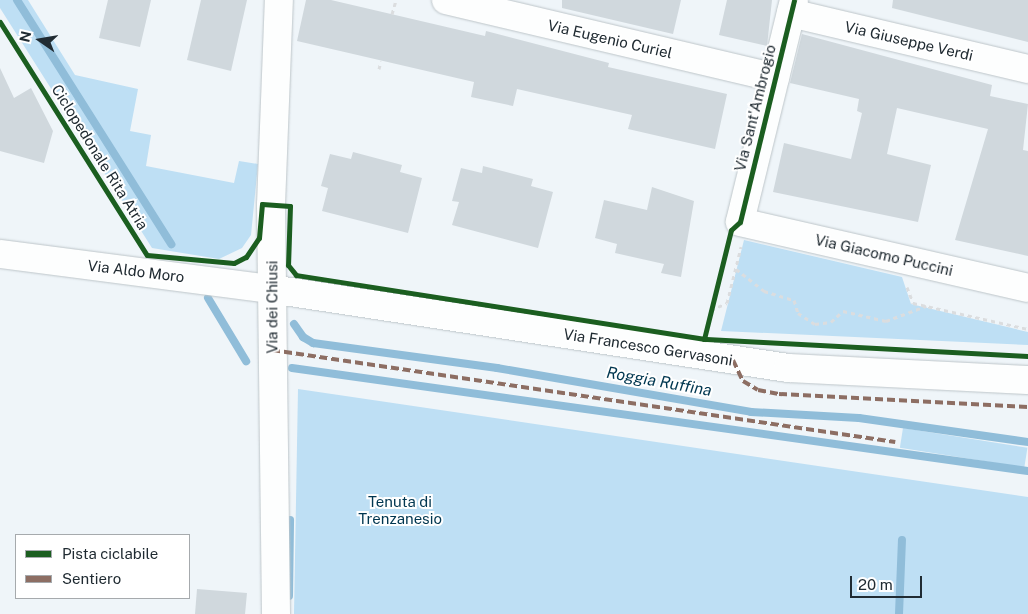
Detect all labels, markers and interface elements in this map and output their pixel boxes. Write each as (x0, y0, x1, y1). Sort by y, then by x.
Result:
north arrow (15, 15, 65, 65)
street label: Via Eugenio Curiel (546, 16, 674, 62)
street label: Via Giuseppe Verdi (843, 17, 975, 65)
text: N (16, 29, 34, 44)
street label: Via Sant'Ambrogio (731, 43, 779, 173)
street label: Ciclopedonale Rita Atria (48, 81, 152, 233)
street label: Via Giacomo Puccini (813, 230, 955, 280)
street label: Via Aldo Moro (87, 256, 185, 286)
street label: Via dei Chiusi (263, 260, 281, 354)
street label: Via Francesco Gervasoni (562, 325, 734, 369)
water label: Roggia Ruffina (605, 363, 713, 401)
park label: Tenuta di Trenzanesio (358, 492, 442, 527)
legend (15, 534, 190, 599)
text: Pista ciclabile (62, 545, 158, 562)
scale bar (853, 566, 926, 598)
text: Sentiero (62, 570, 121, 587)
text: 20 m (858, 576, 893, 593)

